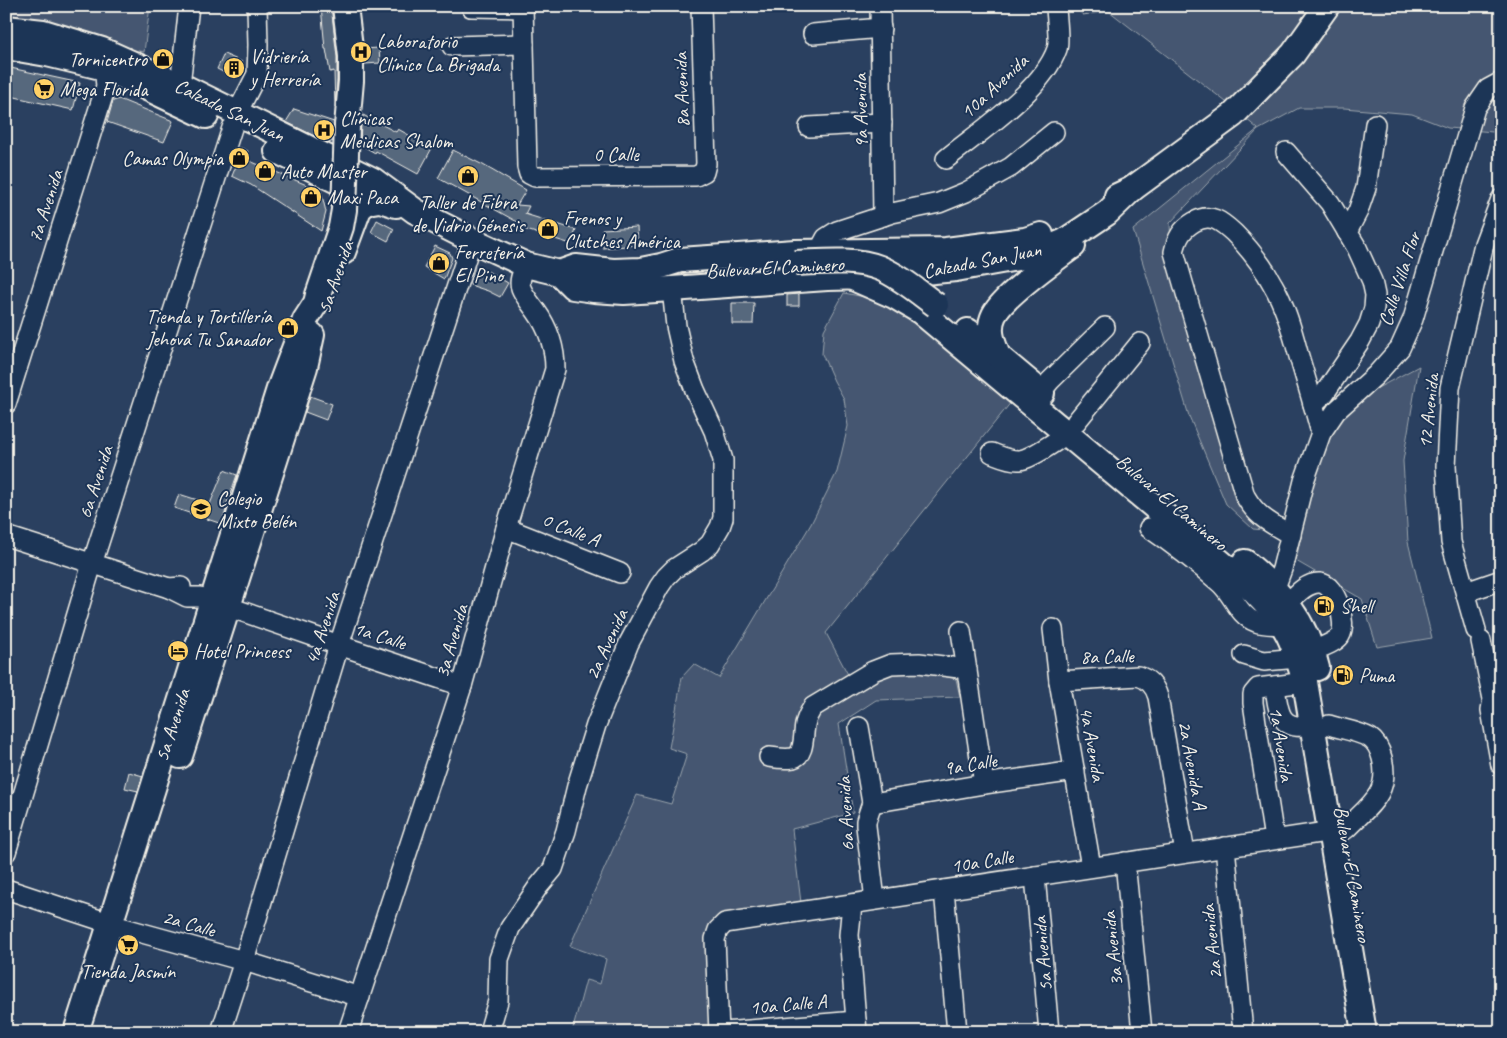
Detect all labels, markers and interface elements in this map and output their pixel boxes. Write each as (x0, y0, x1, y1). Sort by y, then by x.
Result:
place label: Laboratorio Clínico La Brigada (377, 29, 501, 77)
hospital icon: Laboratorio Clínico La Brigada (349, 40, 373, 64)
place label: Vidriería y Herrería (249, 44, 321, 92)
place label: Tornicentro (69, 47, 148, 72)
shop icon: Tornicentro (151, 47, 175, 71)
street label: 10a Avenida (955, 48, 1034, 124)
street label: 8a Avenida (668, 51, 695, 128)
building icon: Vidriería y Herrería (222, 56, 246, 80)
street label: 9a Avenida (847, 72, 874, 149)
street label: Calzada San Juan (171, 73, 290, 148)
supermarket icon: Mega Florida (32, 77, 56, 101)
place label: Mega Florida (60, 77, 149, 102)
place label: Clínicas Meidicas Shalom (340, 106, 454, 154)
hospital icon: Clínicas Meidicas Shalom (312, 118, 336, 142)
street label: 0 Calle (593, 142, 640, 167)
place label: Camas Olympia (122, 146, 225, 171)
shop icon: Camas Olympia (227, 146, 251, 170)
shop icon: Auto Master (253, 159, 277, 183)
place label: Auto Master (281, 159, 368, 184)
shop icon: Taller de Fibra de Vidrio Génesis (456, 164, 480, 188)
street label: 7a Avenida (22, 165, 69, 246)
shop icon: Maxi Paca (299, 185, 323, 209)
place label: Maxi Paca (327, 185, 399, 210)
place label: Taller de Fibra de Vidrio Génesis (412, 190, 526, 238)
place label: Frenos y Clutches América (564, 206, 682, 254)
shop icon: Frenos y Clutches América (536, 217, 560, 241)
street label: Calle Villa Flor (1373, 227, 1427, 329)
street label: 5a Avenida (311, 236, 360, 317)
street label: Calzada San Juan (921, 237, 1044, 284)
place label: Ferretería El Pino (455, 240, 525, 288)
shop icon: Ferretería El Pino (427, 251, 451, 275)
street label: Bulevar El Caminero (706, 251, 845, 284)
place label: Tienda y Tortillería Jehová Tu Sanador (145, 304, 274, 352)
shop icon: Tienda y Tortillería Jehová Tu Sanador (276, 316, 300, 340)
street label: 12 Avenida (1412, 371, 1445, 450)
street label: 6a Avenida (72, 441, 119, 522)
street label: Bulevar El Caminero (1111, 449, 1233, 557)
place label: Colegio Mixto Belén (217, 486, 297, 534)
school or university icon: Colegio Mixto Belén (189, 497, 213, 521)
street label: 0 Calle A (538, 507, 604, 553)
street label: 4a Avenida (299, 587, 346, 668)
fuel station icon: Shell (1312, 594, 1336, 618)
place label: Shell (1340, 594, 1376, 619)
street label: 3a Avenida (429, 600, 474, 681)
street label: 2a Avenida (579, 604, 634, 683)
street label: 1a Calle (351, 615, 410, 656)
hotel icon: Hotel Princess (166, 639, 190, 663)
place label: Hotel Princess (194, 639, 292, 664)
street label: 8a Calle (1080, 644, 1135, 669)
fuel station icon: Puma (1331, 663, 1355, 687)
place label: Puma (1359, 663, 1396, 688)
street label: 5a Avenida (149, 684, 196, 765)
street label: 4a Avenida (1074, 705, 1112, 784)
street label: 1a Avenida (1263, 705, 1300, 784)
street label: 2a Avenida A (1172, 719, 1213, 812)
street label: 9a Calle (942, 748, 1000, 781)
street label: 6a Avenida (831, 775, 860, 852)
street label: Bulevar El Caminero (1328, 804, 1377, 945)
street label: 10a Calle (949, 844, 1016, 879)
street label: 2a Avenida (1195, 902, 1228, 981)
street label: 2a Calle (160, 904, 219, 943)
street label: 3a Avenida (1096, 909, 1129, 988)
street label: 5a Avenida (1027, 914, 1058, 992)
supermarket icon: Tienda Jasmín (116, 933, 140, 957)
place label: Tienda Jasmín (81, 959, 176, 984)
street label: 10a Calle A (749, 989, 829, 1020)

